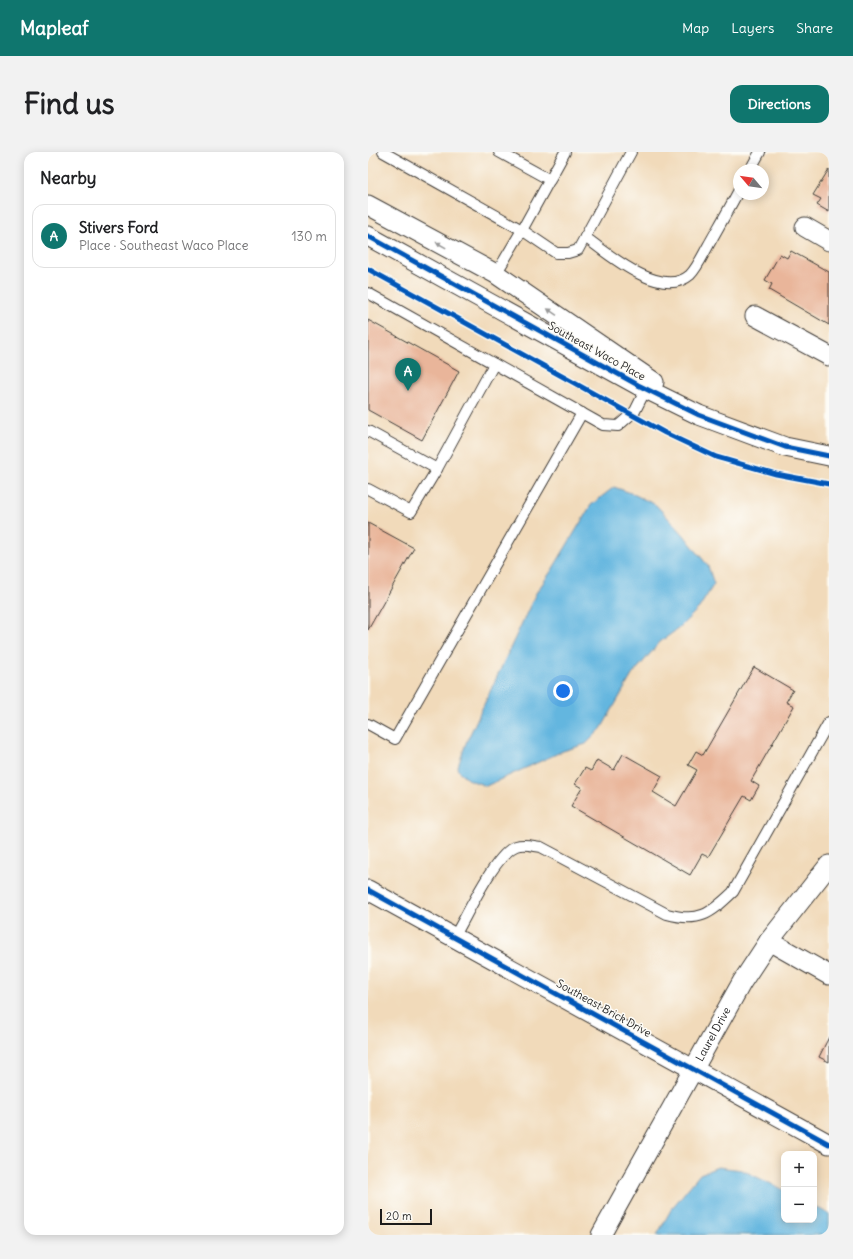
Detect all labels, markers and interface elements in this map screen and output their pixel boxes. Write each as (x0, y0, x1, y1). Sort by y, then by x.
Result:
text: Mapleaf (20, 16, 89, 40)
text: Map (682, 19, 709, 37)
text: Layers (731, 19, 774, 37)
text: Share (796, 19, 833, 37)
button: Directions (730, 85, 829, 123)
text: Find us (24, 86, 115, 122)
north arrow (733, 164, 769, 200)
text: Nearby (40, 167, 96, 189)
text: Stivers Ford (79, 218, 158, 237)
text: A (50, 228, 58, 245)
text: 130 m (291, 228, 327, 245)
text: Place · Southeast Waco Place (79, 237, 249, 254)
one-way arrow (435, 241, 447, 248)
one-way arrow (547, 308, 557, 316)
street label: Southeast Waco Place (546, 318, 648, 384)
pin: A (395, 358, 421, 391)
your location (553, 681, 573, 701)
street label: Southeast Brick Drive (554, 976, 654, 1040)
street label: Laurel Drive (692, 1004, 734, 1064)
map controls (781, 1151, 817, 1223)
button: + (781, 1151, 817, 1187)
button: − (781, 1187, 817, 1223)
scale bar (380, 1207, 432, 1226)
text: 20 m (386, 1209, 412, 1223)

